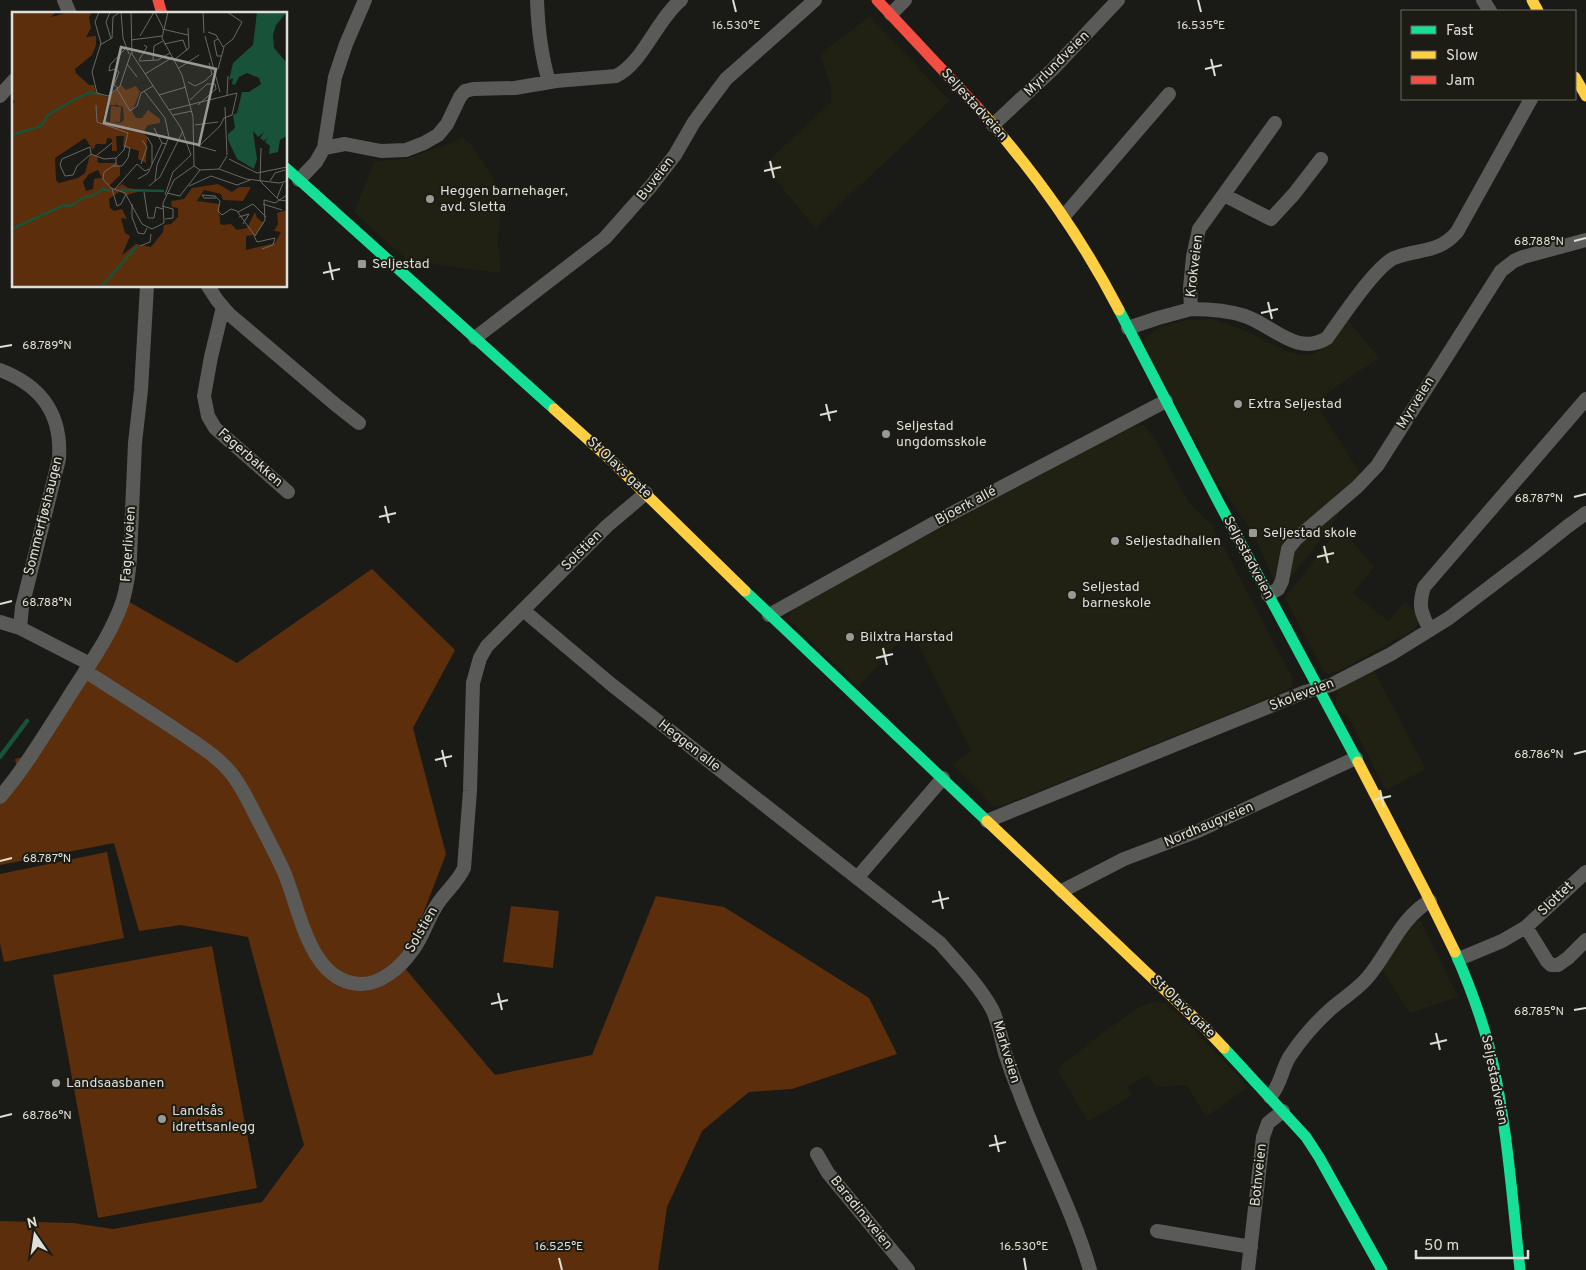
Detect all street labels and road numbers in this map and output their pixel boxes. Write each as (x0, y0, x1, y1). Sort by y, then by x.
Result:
street label: Myrlundveien (1021, 28, 1093, 100)
street label: Seljestadveien (937, 65, 1011, 145)
street label: Buveien (634, 154, 678, 204)
street label: Krokveien (1183, 234, 1207, 298)
street label: Myrveien (1393, 374, 1439, 432)
street label: Fagerbakken (214, 425, 286, 491)
street label: St Olavs gate (583, 434, 655, 502)
street label: Sommerfjøshaugen (21, 455, 67, 577)
street label: Bjoerk allé (933, 483, 999, 529)
street label: Fagerliveien (118, 505, 140, 583)
street label: Seljestadveien (1219, 514, 1277, 602)
street label: Solstien (558, 527, 606, 575)
street label: Skoleveien (1267, 675, 1337, 715)
street label: Heggen alle (654, 716, 724, 776)
street label: Nordhaugveien (1162, 799, 1256, 851)
street label: Slottet (1535, 878, 1577, 920)
street label: Solstien (402, 904, 442, 956)
street label: St Olavs gate (1147, 972, 1219, 1042)
street label: Markveien (988, 1019, 1024, 1085)
street label: Seljestadveien (1477, 1033, 1511, 1127)
street label: Botnveien (1247, 1143, 1271, 1207)
street label: Baradinaveien (826, 1173, 896, 1253)

